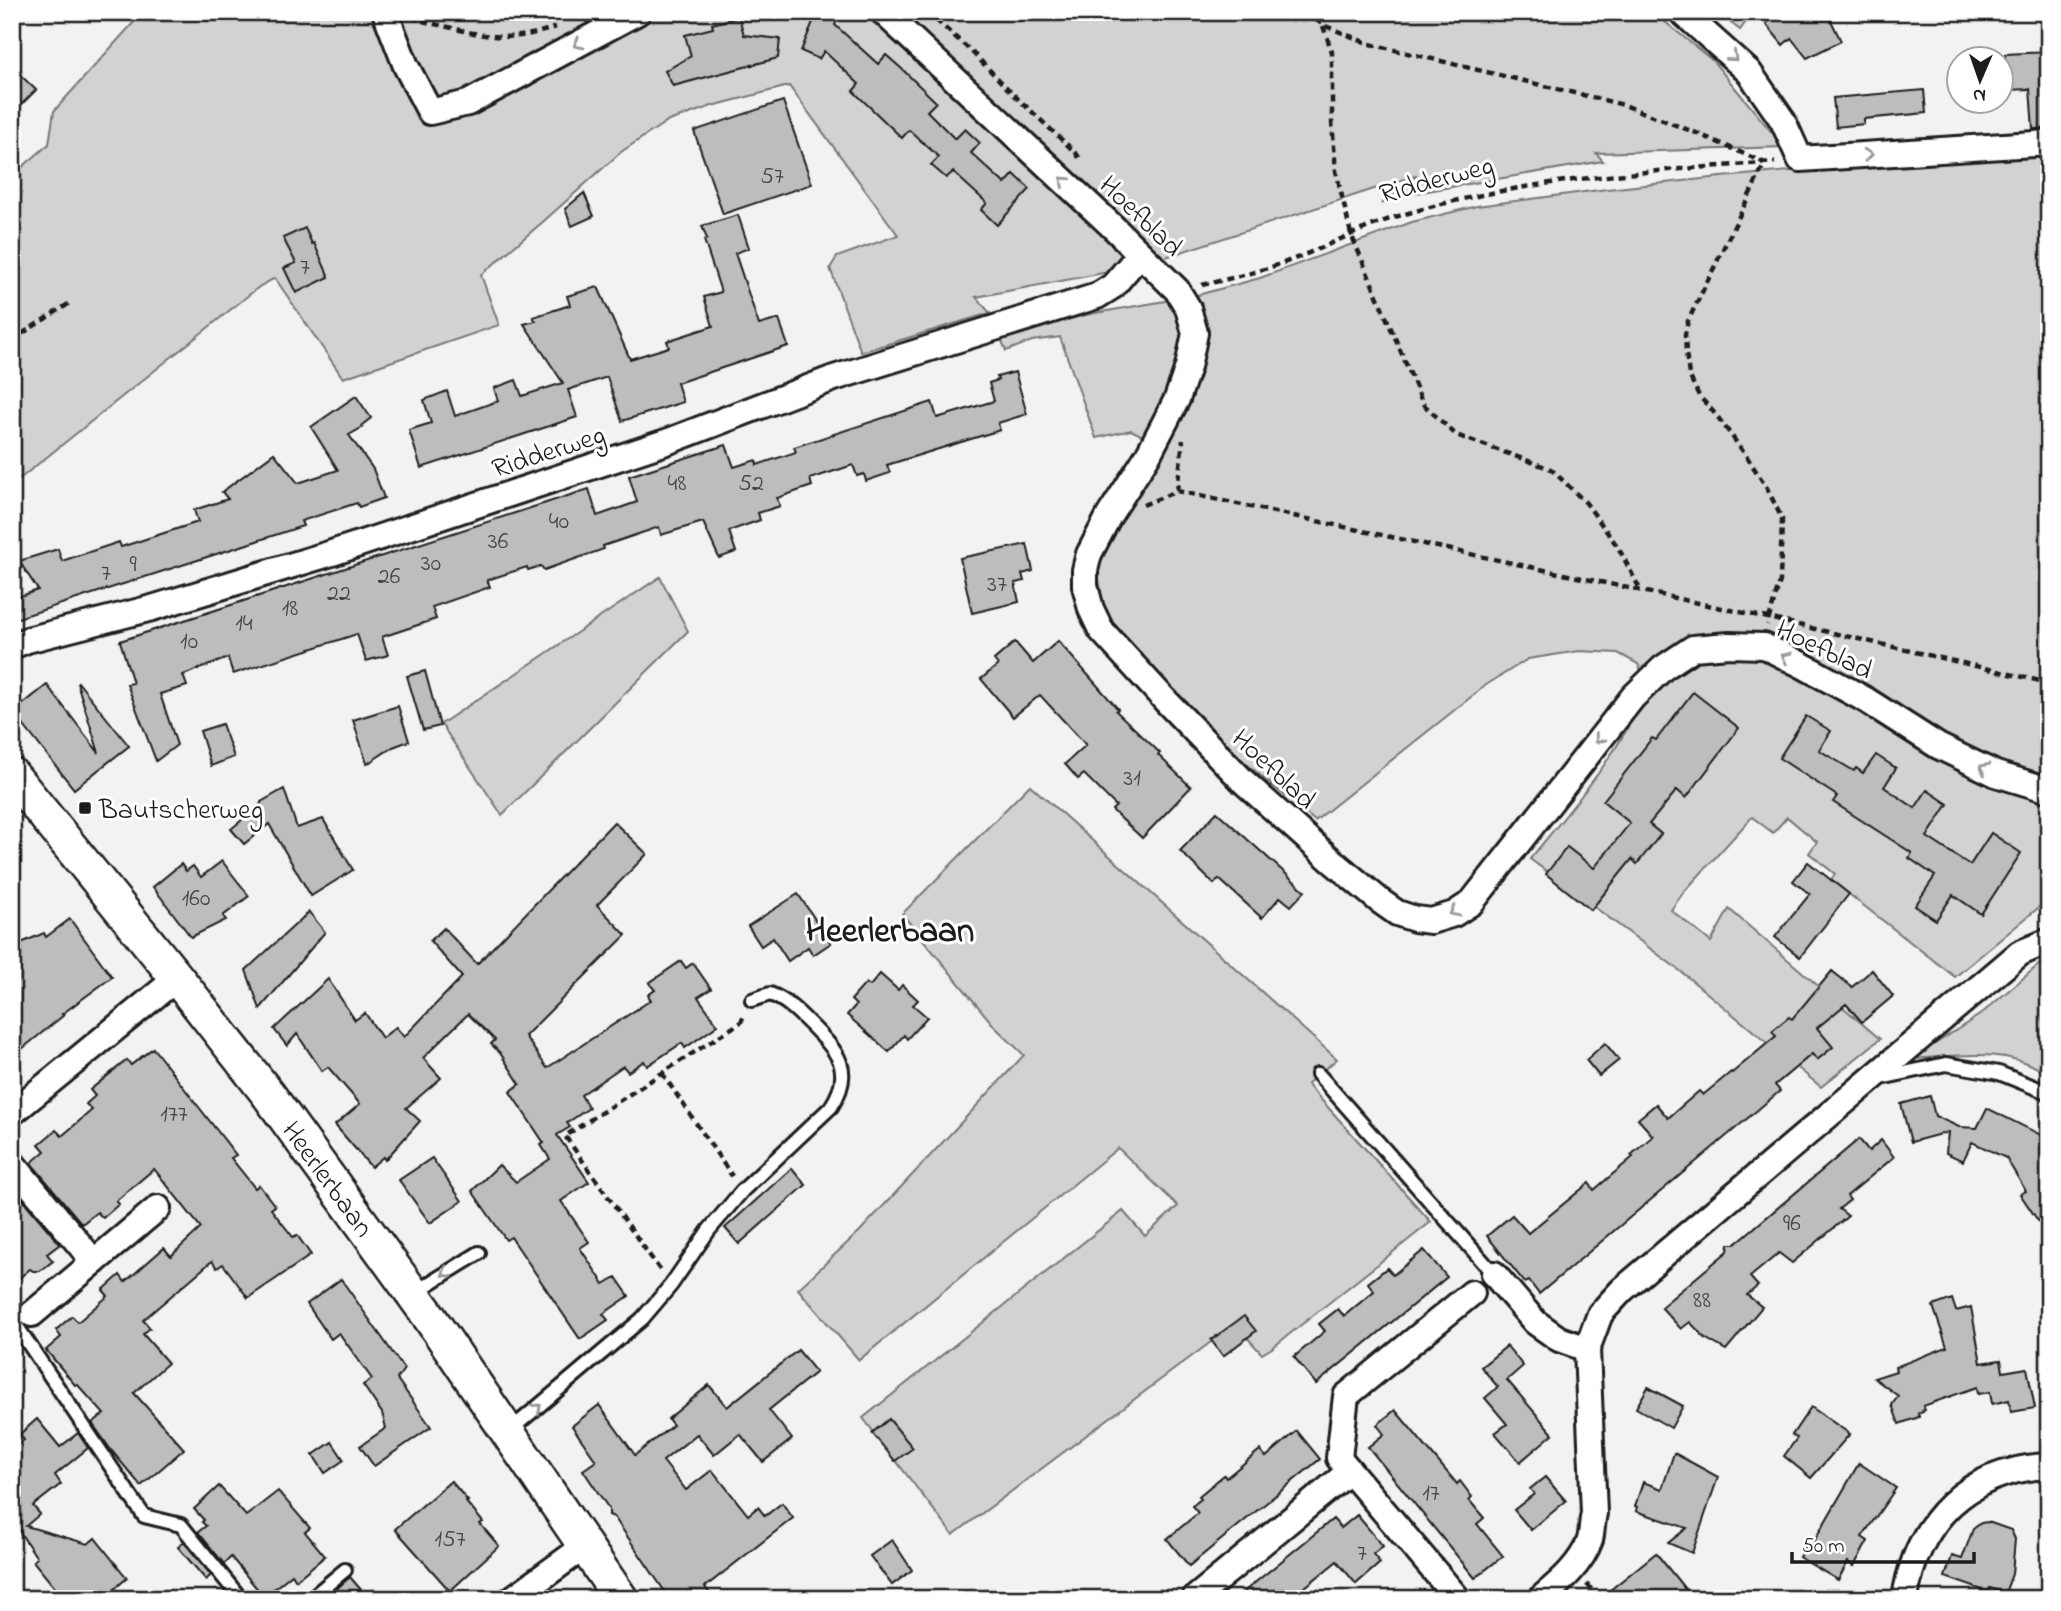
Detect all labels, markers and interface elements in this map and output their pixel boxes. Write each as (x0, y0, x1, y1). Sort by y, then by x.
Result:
one-way arrow (572, 36, 585, 50)
north arrow (1946, 46, 2016, 116)
one-way arrow (1725, 49, 1738, 61)
text: N (1972, 81, 1986, 108)
street label: Ridderweg (1375, 146, 1499, 216)
one-way arrow (1863, 147, 1874, 162)
house number: 57 (760, 160, 784, 195)
street label: Hoefblad (1088, 167, 1191, 268)
one-way arrow (1059, 176, 1072, 189)
house number: 7 (300, 251, 310, 286)
street label: Ridderweg (487, 416, 611, 491)
house number: 48 (668, 467, 686, 502)
house number: 52 (738, 467, 764, 502)
house number: 40 (549, 505, 569, 540)
house number: 36 (488, 525, 509, 560)
house number: 30 (421, 547, 441, 582)
house number: 9 (129, 548, 137, 583)
house number: 7 (101, 557, 111, 592)
house number: 26 (378, 560, 401, 595)
house number: 37 (987, 568, 1007, 603)
house number: 22 (327, 577, 351, 612)
house number: 18 (282, 592, 298, 627)
house number: 14 (235, 607, 253, 642)
street label: Hoefblad (1768, 610, 1879, 692)
house number: 10 (180, 625, 198, 660)
one-way arrow (1781, 651, 1793, 665)
street label: Hoefblad (1221, 720, 1324, 821)
one-way arrow (1595, 731, 1608, 744)
house number: 31 (1123, 762, 1141, 797)
one-way arrow (1979, 762, 1991, 776)
place label: Bautscherweg (98, 791, 263, 832)
marker: Bautscherweg (77, 800, 93, 816)
house number: 160 (182, 882, 210, 917)
one-way arrow (1449, 904, 1461, 918)
district label: Heerlerbaan (806, 907, 974, 958)
house number: 177 (160, 1098, 188, 1133)
street label: Heerlerbaan (270, 1114, 382, 1247)
house number: 96 (1783, 1207, 1801, 1242)
one-way arrow (440, 1265, 453, 1278)
house number: 88 (1693, 1284, 1711, 1319)
one-way arrow (529, 1404, 542, 1416)
house number: 17 (1422, 1477, 1440, 1512)
scale bar (1792, 1520, 1974, 1564)
house number: 157 (434, 1523, 466, 1558)
text: 50 m (1802, 1532, 1845, 1562)
house number: 7 (1357, 1537, 1367, 1572)

